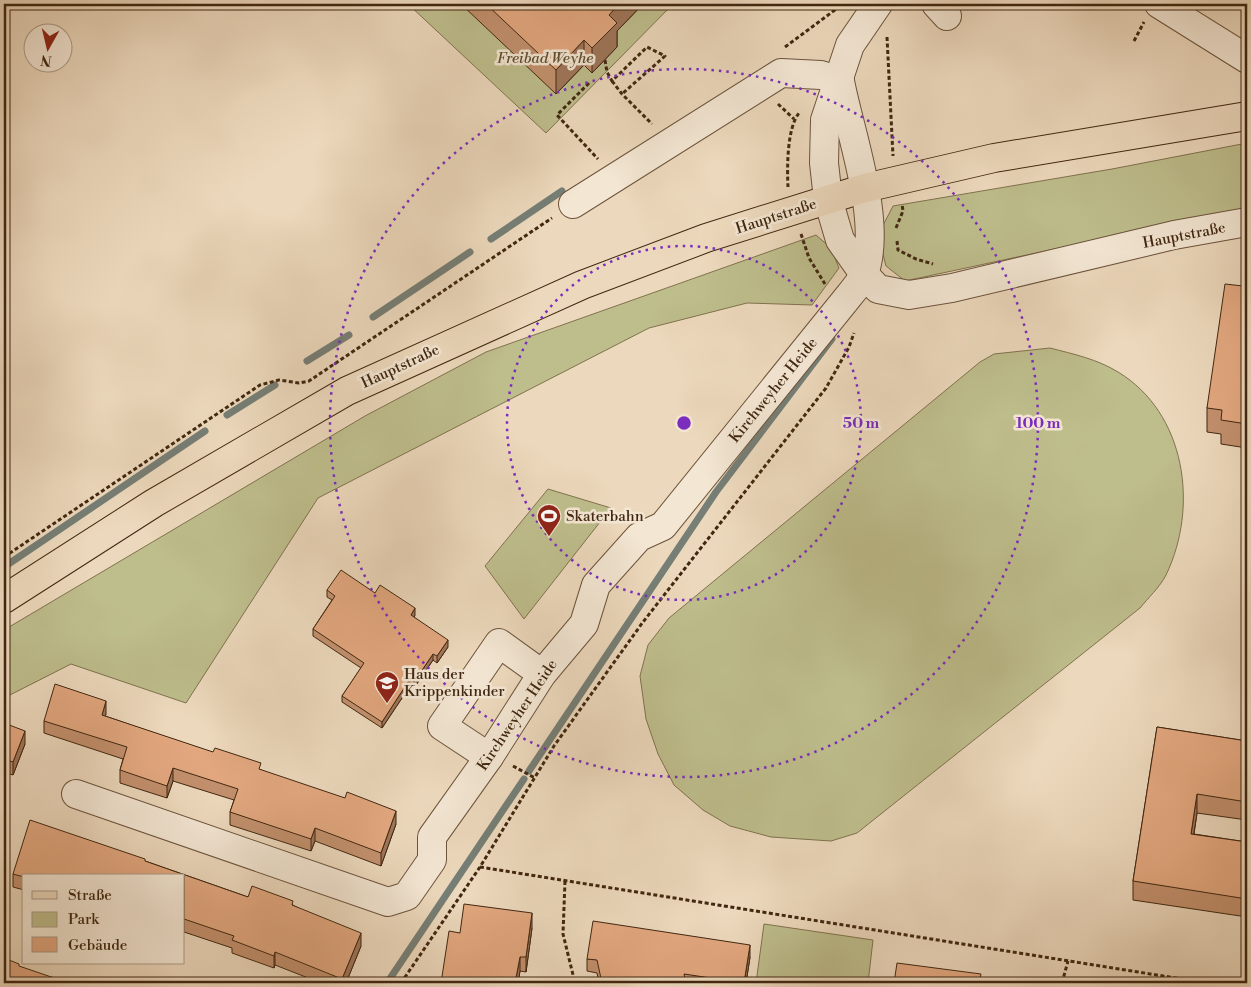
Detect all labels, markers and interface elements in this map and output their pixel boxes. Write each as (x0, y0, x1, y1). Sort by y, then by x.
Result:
north arrow (22, 22, 72, 72)
park label: Freibad Weyhe (497, 49, 593, 68)
text: N (40, 50, 53, 70)
street label: Hauptstraße (733, 194, 819, 239)
street label: Hauptstraße (1141, 218, 1227, 253)
street label: Kirchweyher Heide (725, 334, 822, 447)
street label: Hauptstraße (358, 340, 442, 393)
centre of rings (675, 414, 693, 432)
text: 50 m (843, 414, 879, 433)
text: 100 m (1016, 414, 1061, 433)
sports icon: Skaterbahn (536, 503, 562, 537)
place label: Skaterbahn (566, 507, 644, 526)
street label: Kirchweyher Heide (473, 656, 562, 775)
place label: Haus der Krippenkinder (404, 665, 505, 701)
school or university icon: Haus der Krippenkinder (374, 670, 400, 704)
legend (22, 874, 185, 964)
text: Straße (68, 886, 112, 905)
text: Park (68, 910, 100, 929)
text: Gebäude (68, 936, 127, 955)

